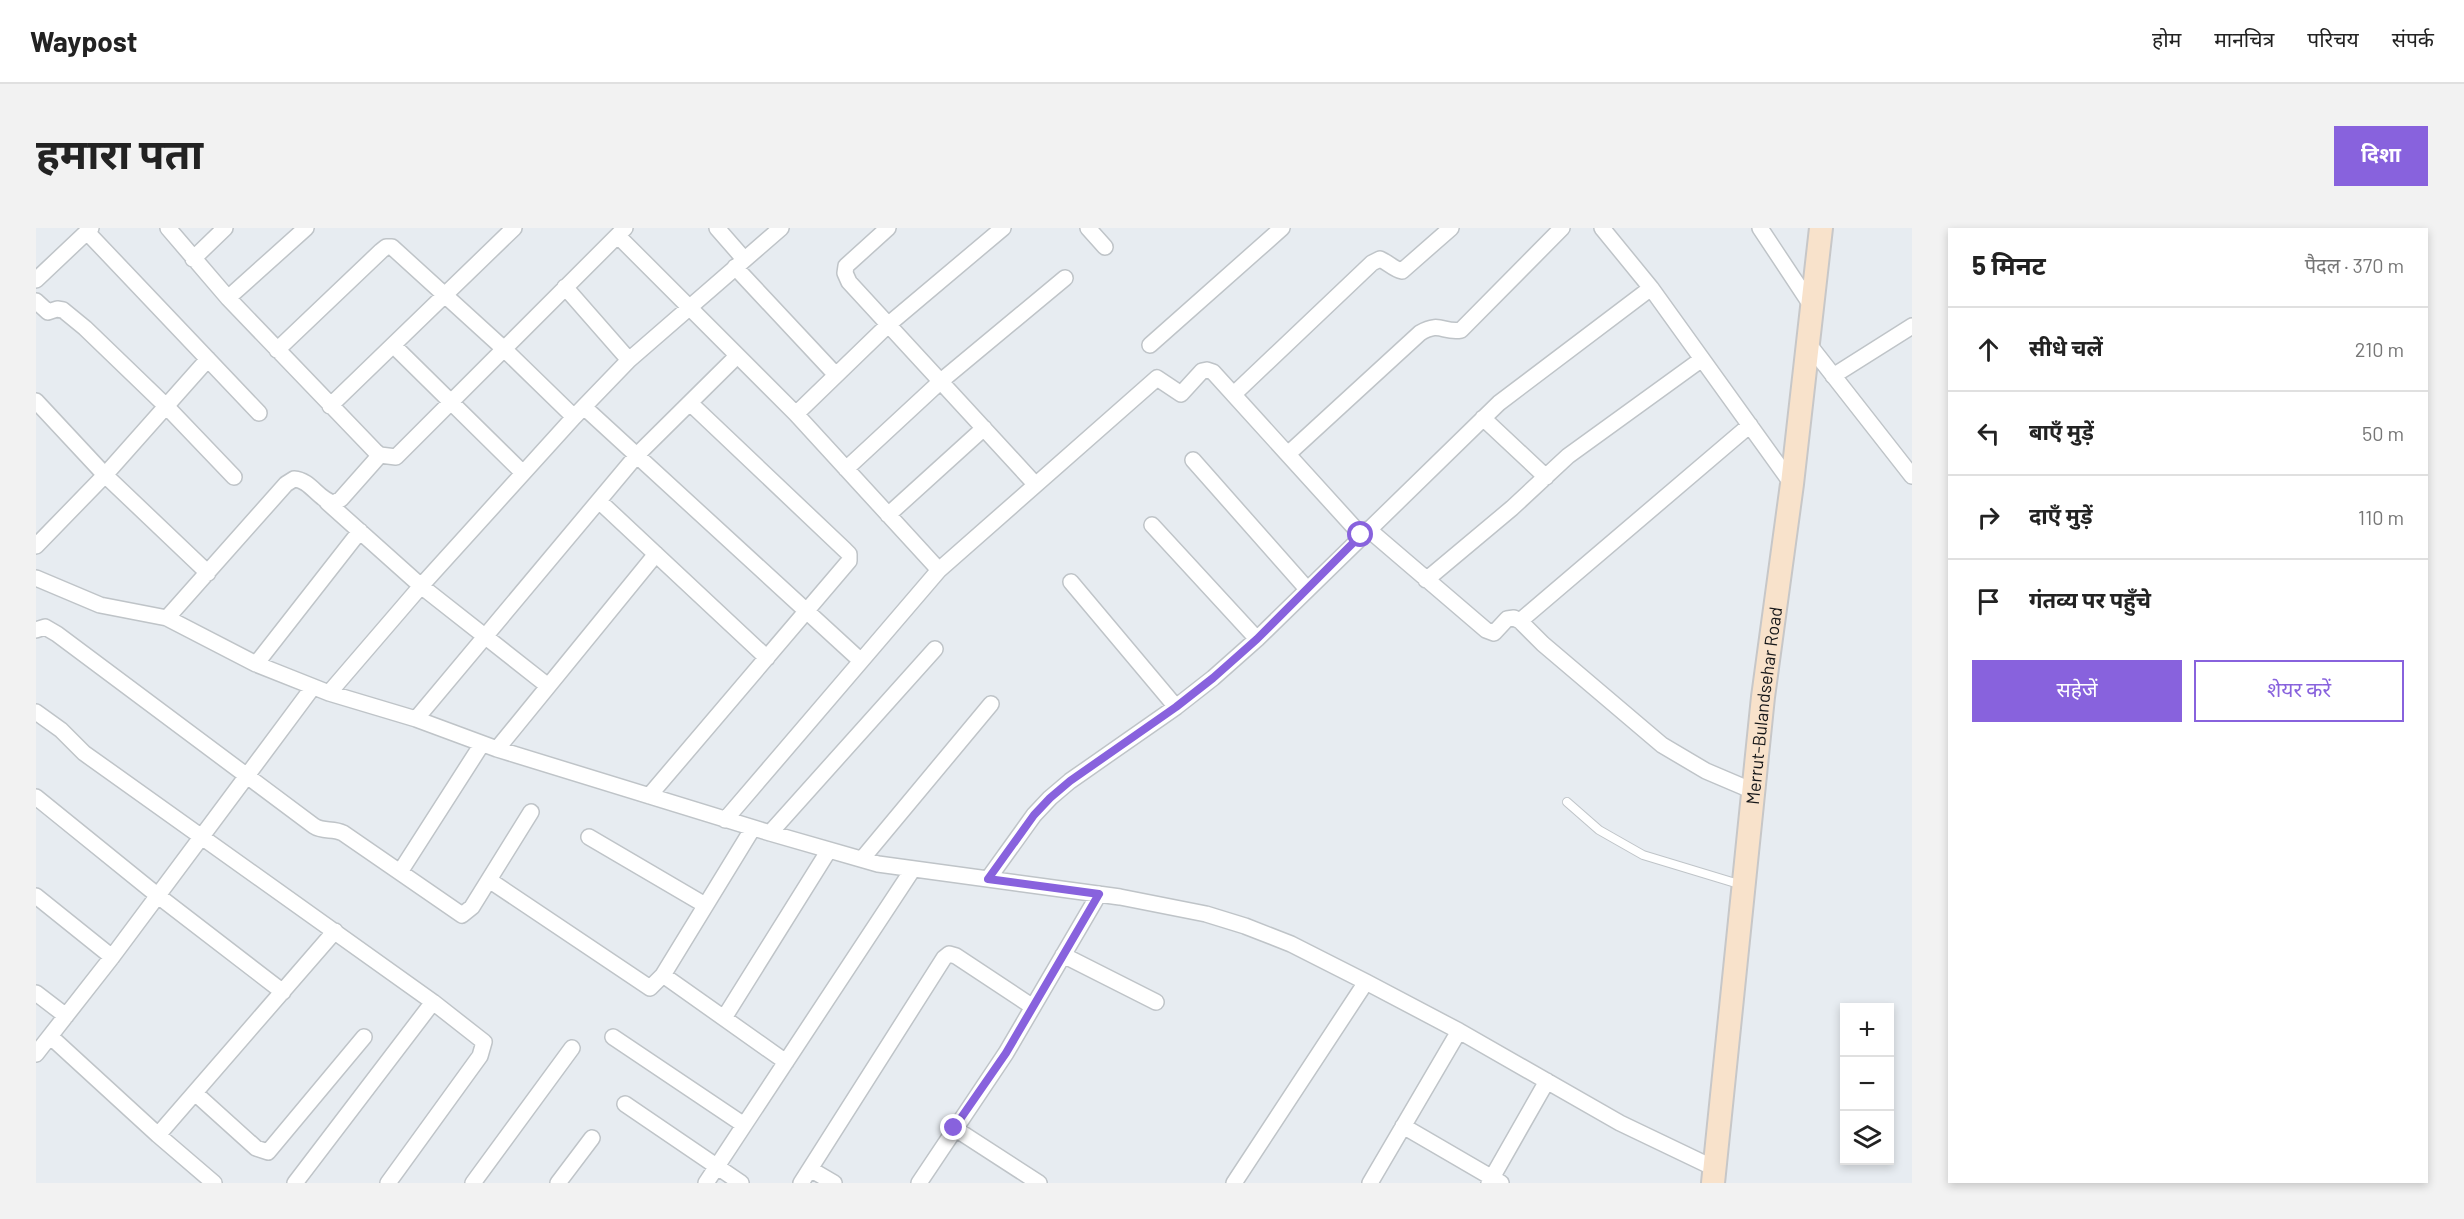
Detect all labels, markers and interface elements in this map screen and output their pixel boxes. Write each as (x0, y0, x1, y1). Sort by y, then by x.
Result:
text: Waypost (30, 24, 137, 58)
text: होम (2152, 26, 2181, 51)
text: मानचित्र (2214, 26, 2274, 51)
text: परिचय (2307, 26, 2359, 51)
text: संपर्क (2392, 26, 2434, 51)
button: दिशा (2334, 126, 2428, 186)
text: हमारा पता (36, 127, 203, 177)
text: 5 मिनट (1972, 249, 2046, 280)
text: पैदल · 370 m (2305, 253, 2404, 277)
icon: ahead (1972, 333, 2005, 366)
text: सीधे चलें (2029, 334, 2103, 360)
text: 210 m (2355, 337, 2404, 361)
icon: left (1972, 417, 2005, 450)
text: बाएँ मुड़ें (2029, 418, 2094, 444)
text: 50 m (2362, 421, 2404, 445)
icon: right (1972, 501, 2005, 534)
text: दाएँ मुड़ें (2029, 502, 2092, 528)
text: 110 m (2358, 505, 2404, 529)
route start (1347, 521, 1373, 547)
icon: arrive (1972, 585, 2005, 618)
text: गंतव्य पर पहुँचे (2029, 586, 2151, 612)
street label: Merrut-Bulandsehar Road (1741, 605, 1786, 806)
button: सहेजें (1972, 660, 2182, 722)
button: शेयर करें (2194, 660, 2404, 722)
map controls (1840, 1003, 1894, 1165)
button: + (1840, 1003, 1894, 1057)
button: − (1840, 1057, 1894, 1111)
button: layers (1840, 1111, 1894, 1165)
route end (940, 1114, 966, 1140)

